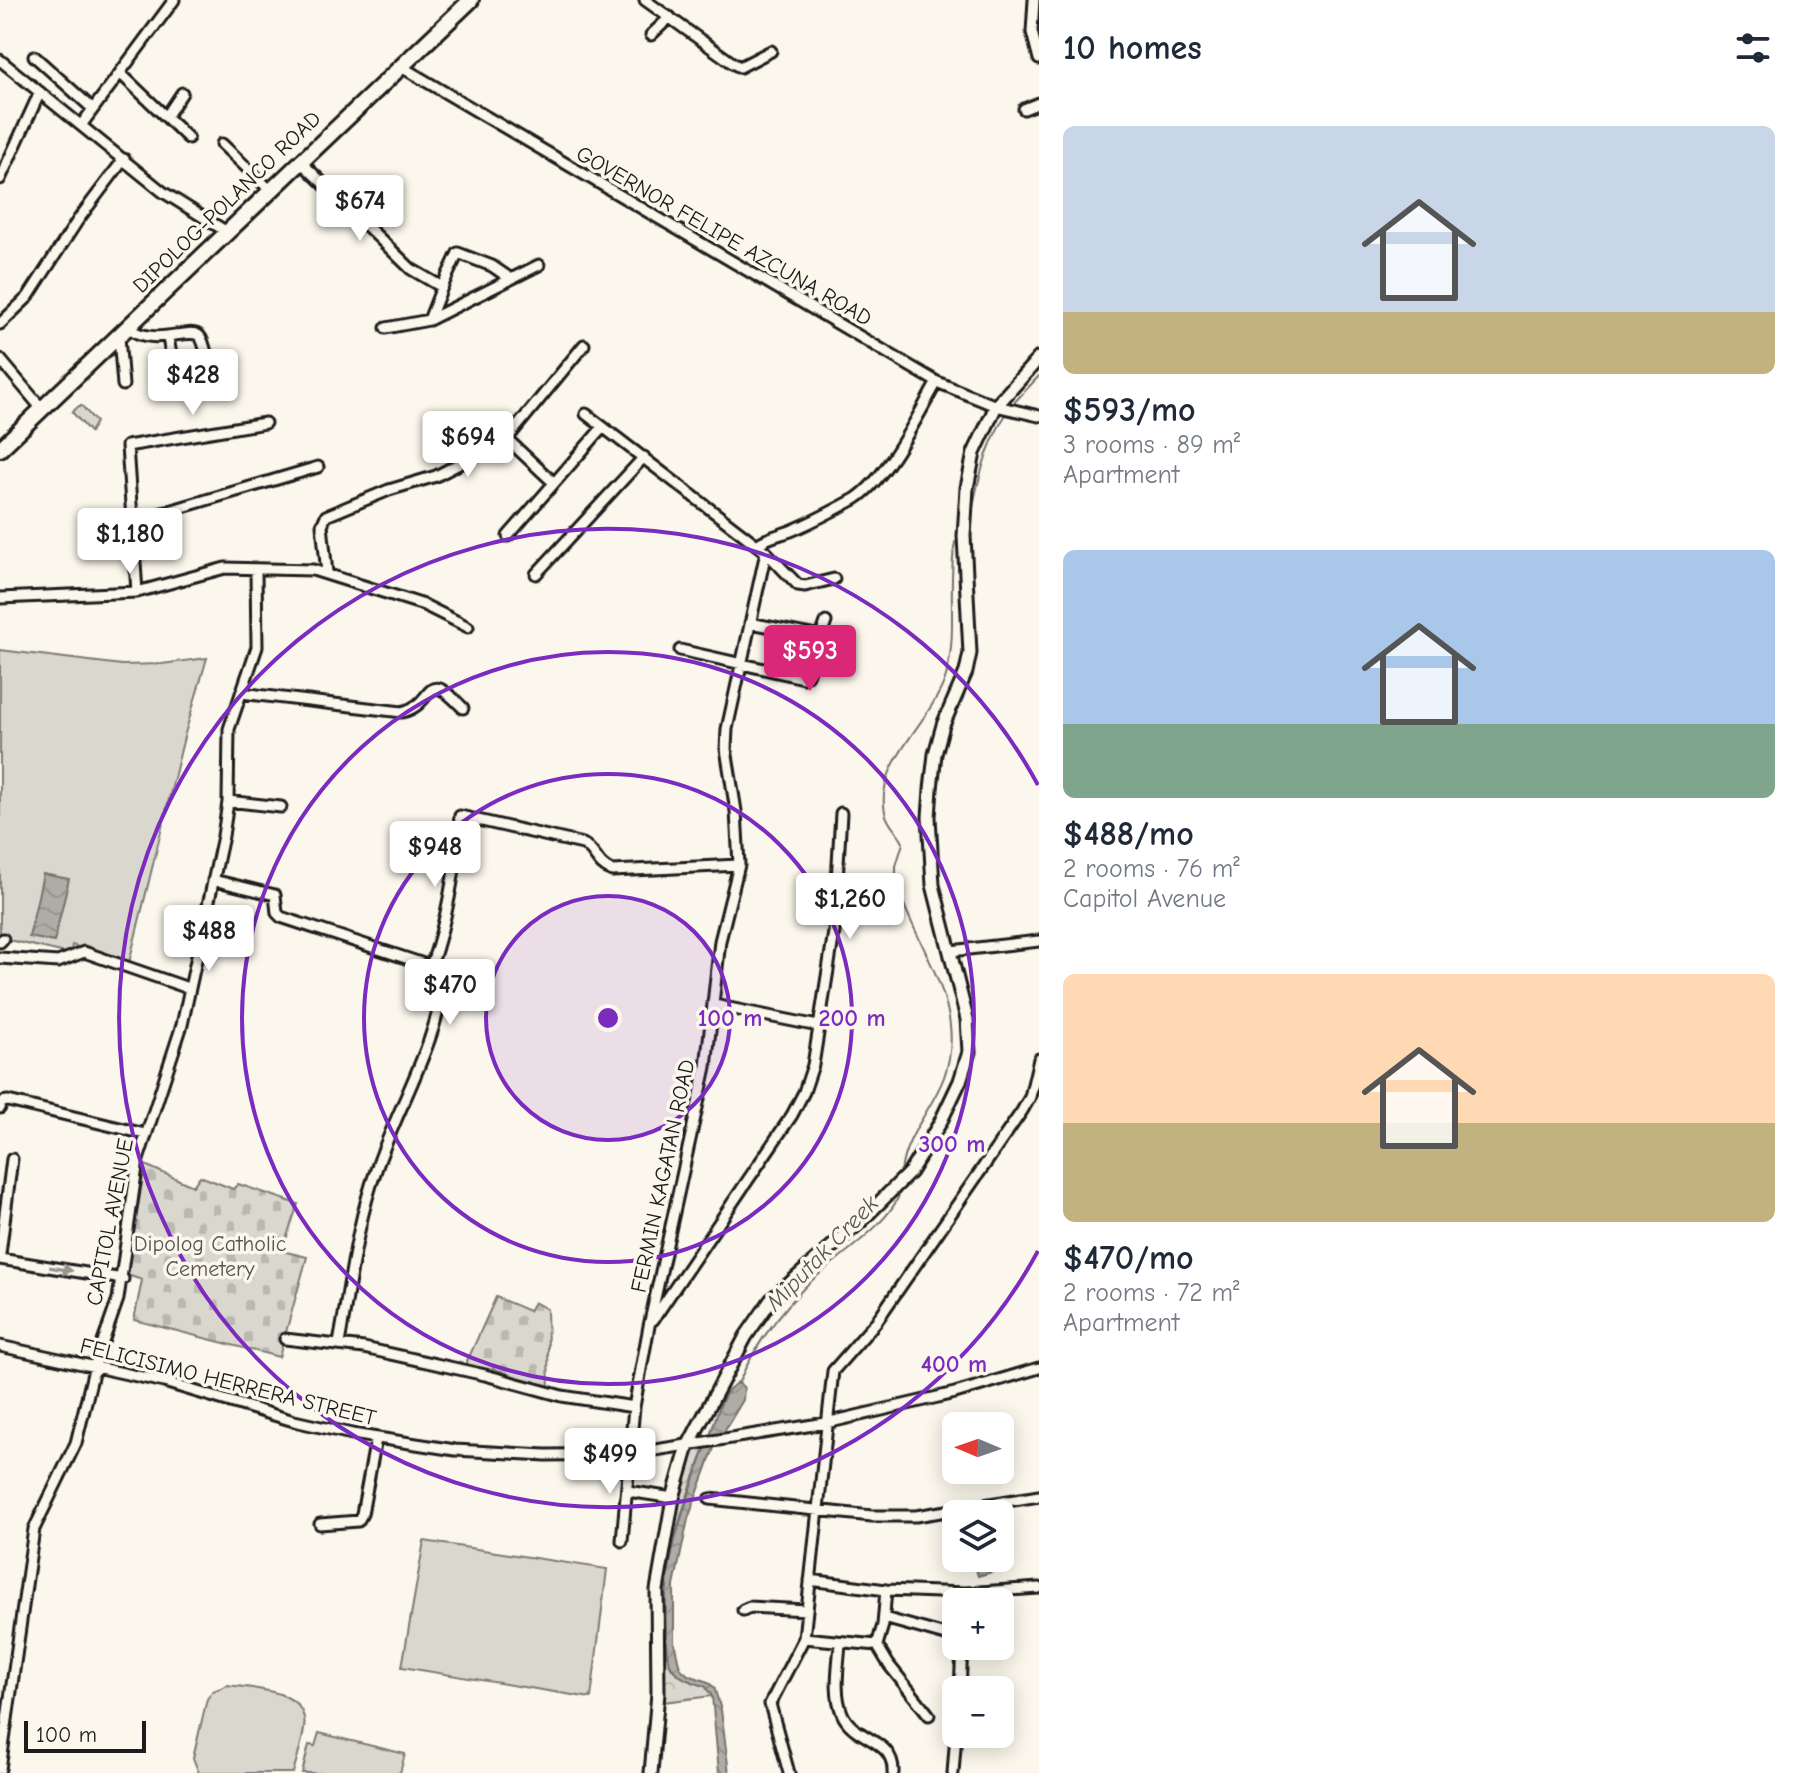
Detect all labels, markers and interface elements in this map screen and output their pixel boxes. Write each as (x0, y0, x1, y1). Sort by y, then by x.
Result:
icon: filters (1731, 26, 1775, 70)
text: 10 homes (1063, 28, 1202, 68)
street label: DIPOLOG-POLANCO ROAD (128, 105, 326, 299)
street label: GOVERNOR FELIPE AZCUNA ROAD (571, 140, 877, 332)
pin: $674 (313, 175, 407, 243)
icon: home (1347, 178, 1491, 322)
text: $674 (334, 186, 386, 216)
pin: $428 (146, 349, 240, 417)
text: $428 (166, 360, 220, 390)
text: $593/mo (1063, 390, 1196, 430)
pin: $694 (421, 411, 515, 479)
text: $694 (440, 422, 496, 452)
text: 3 rooms · 89 m² (1063, 430, 1240, 460)
text: Apartment (1063, 460, 1179, 490)
pin: $1,180 (65, 508, 195, 576)
text: $1,180 (95, 519, 165, 549)
icon: home (1347, 602, 1491, 746)
pin: $593 (763, 625, 857, 693)
text: $593 (782, 636, 838, 666)
text: $488/mo (1063, 814, 1194, 854)
pin: $948 (388, 821, 482, 889)
text: $948 (408, 832, 462, 862)
text: 2 rooms · 76 m² (1063, 854, 1240, 884)
pin: $1,260 (785, 873, 915, 941)
text: $1,260 (814, 884, 886, 914)
text: Capitol Avenue (1063, 884, 1226, 914)
pin: $488 (162, 905, 256, 973)
text: $488 (182, 916, 236, 946)
pin: $470 (403, 959, 497, 1027)
text: $470 (423, 970, 477, 1000)
centre of rings (594, 1004, 622, 1032)
text: 100 m (698, 1004, 762, 1032)
text: 200 m (818, 1004, 886, 1032)
icon: home (1347, 1026, 1491, 1170)
street label: FERMIN KAGATAN ROAD (626, 1057, 700, 1295)
text: 300 m (919, 1130, 985, 1158)
street label: CAPITOL AVENUE (81, 1136, 139, 1308)
water label: Miputak Creek (759, 1189, 884, 1317)
park label: Dipolog Catholic Cemetery (134, 1231, 287, 1282)
text: $470/mo (1063, 1238, 1194, 1278)
one-way arrow (49, 1263, 74, 1276)
text: 2 rooms · 72 m² (1063, 1278, 1240, 1308)
text: Apartment (1063, 1308, 1179, 1338)
street label: FELICISIMO HERRERA STREET (77, 1333, 379, 1432)
text: 400 m (921, 1350, 987, 1378)
north arrow (942, 1412, 1014, 1484)
map controls (942, 1412, 1014, 1748)
pin: $499 (563, 1428, 657, 1496)
text: $499 (582, 1439, 638, 1469)
button: layers (942, 1500, 1014, 1572)
button: + (942, 1588, 1014, 1660)
button: − (942, 1676, 1014, 1748)
scale bar (24, 1717, 146, 1753)
text: 100 m (36, 1722, 97, 1748)

